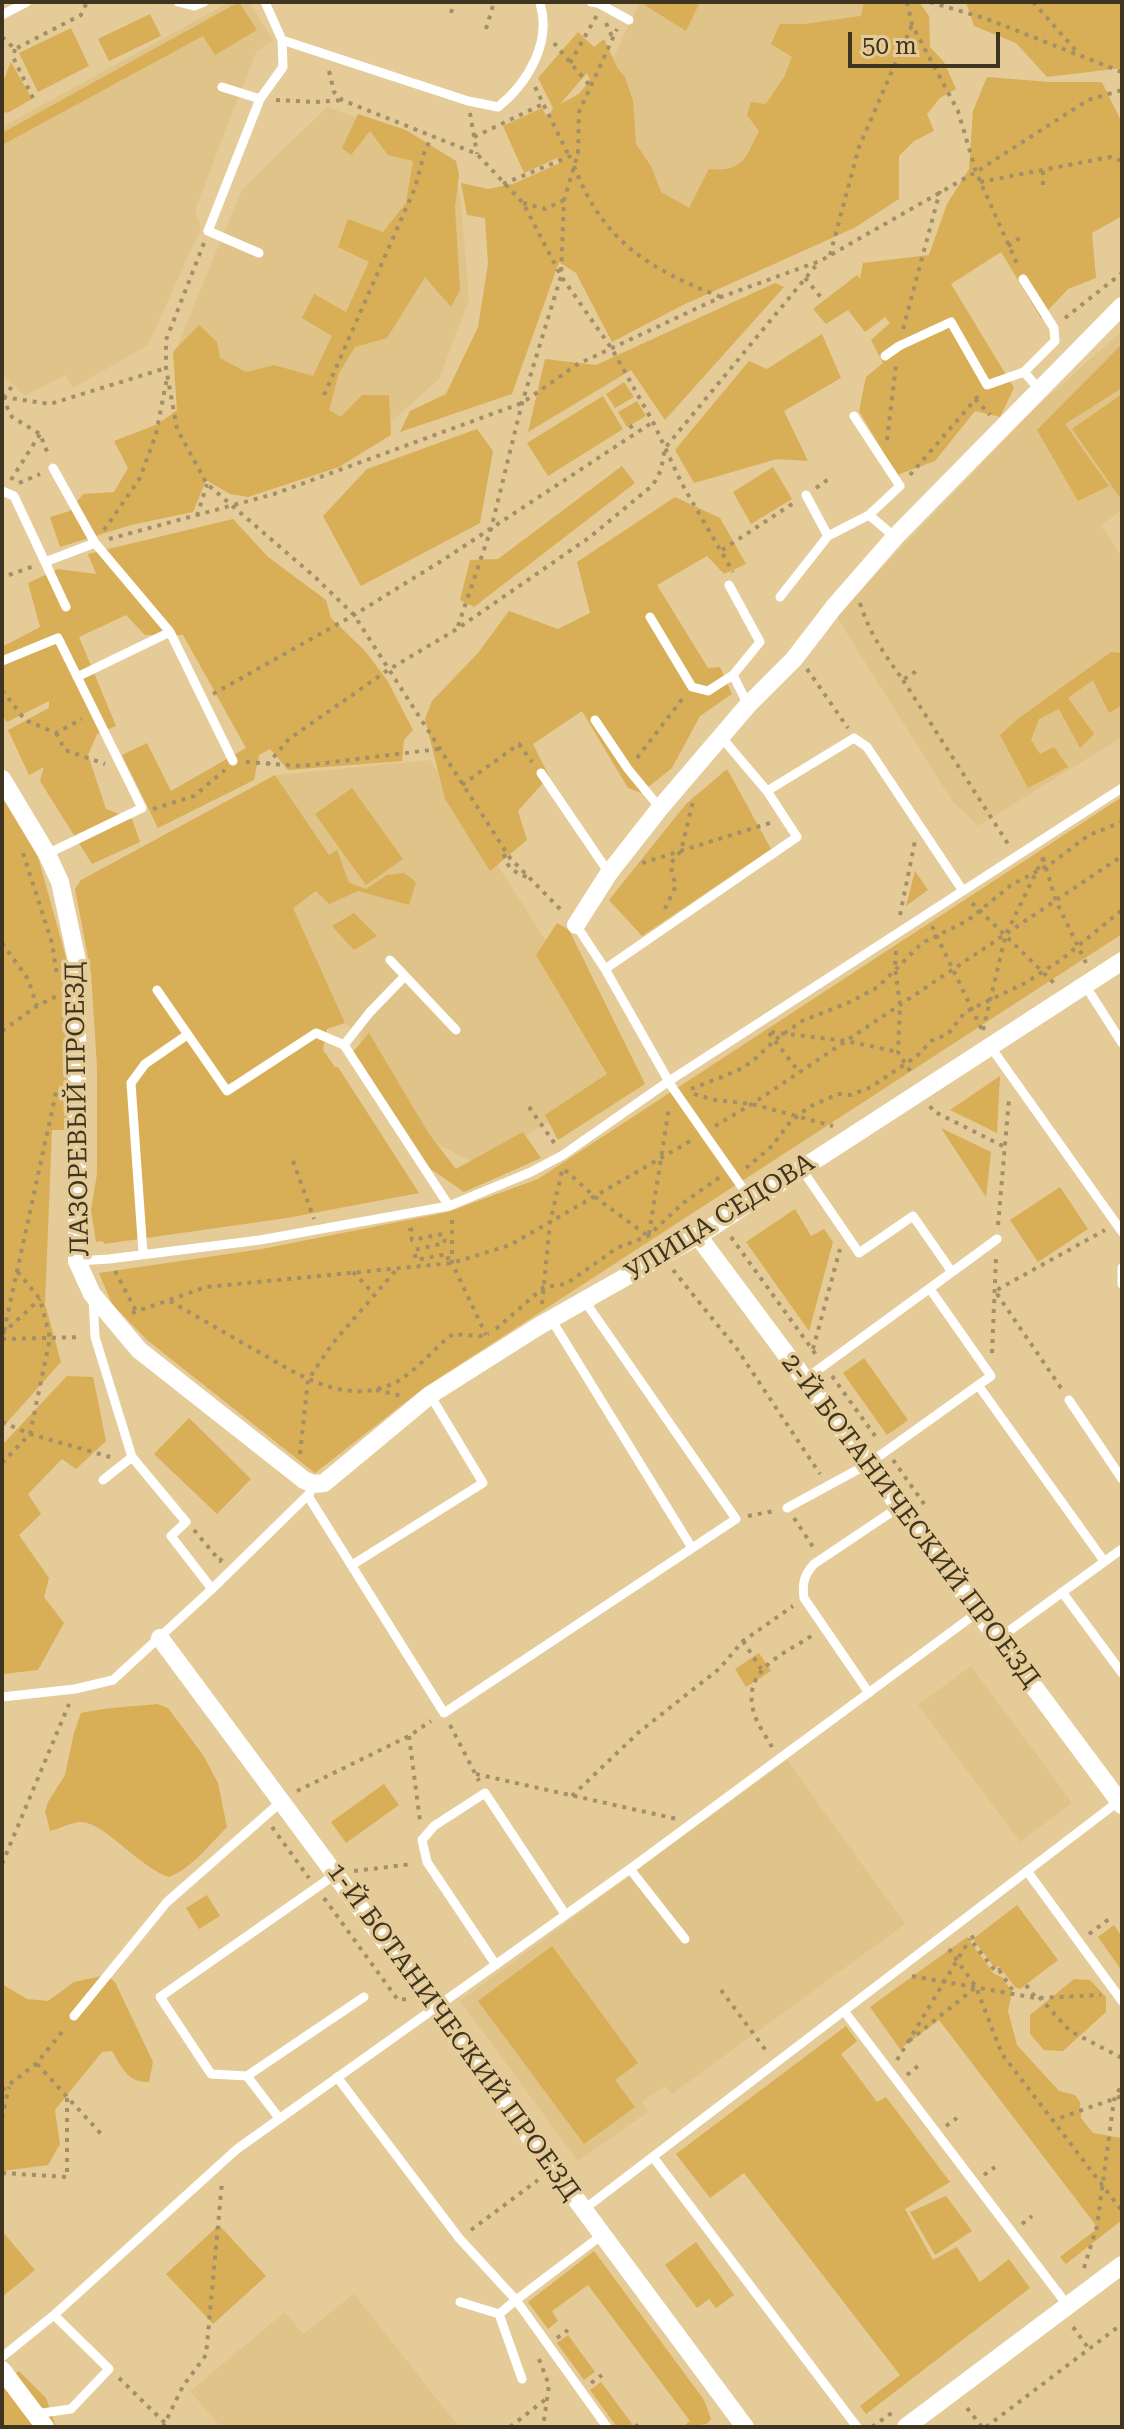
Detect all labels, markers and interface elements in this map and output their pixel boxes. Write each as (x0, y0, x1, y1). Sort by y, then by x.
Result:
scale bar (852, 16, 1004, 66)
text: 50 m (862, 32, 917, 60)
street label: ЛАЗОРЕВЫЙ ПРОЕЗД (60, 961, 96, 1257)
street label: УЛИЦА СЕДОВА (620, 1147, 820, 1289)
street label: 2-Й БОТАНИЧЕСКИЙ ПРОЕЗД (774, 1348, 1046, 1694)
street label: 1-Й БОТАНИЧЕСКИЙ ПРОЕЗД (320, 1857, 586, 2207)

